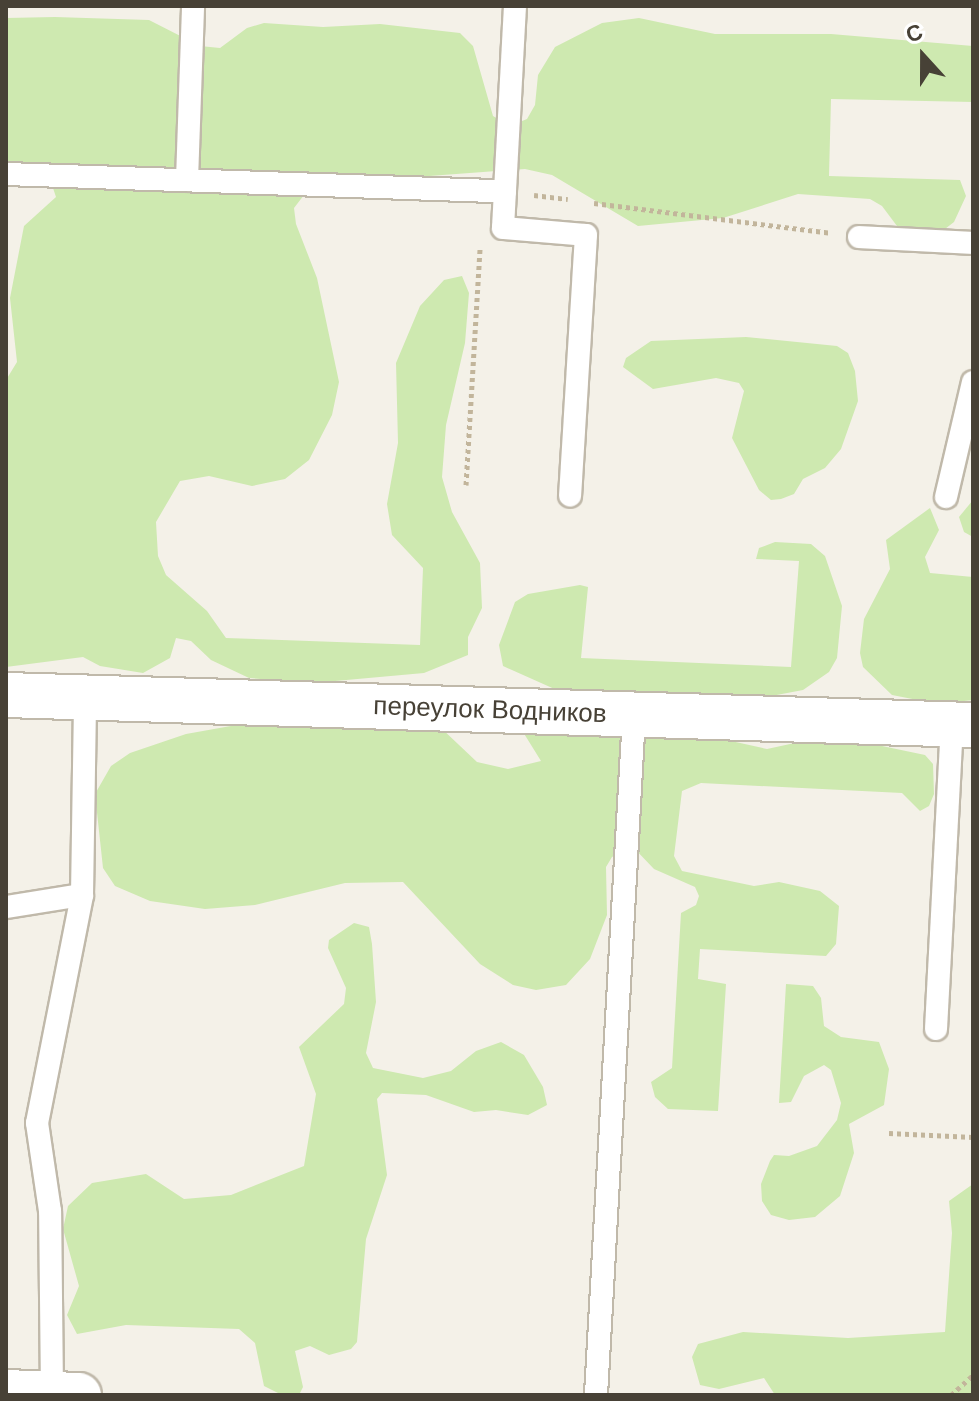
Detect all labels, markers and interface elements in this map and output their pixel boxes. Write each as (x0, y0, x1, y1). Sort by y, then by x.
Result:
north arrow (883, 16, 963, 96)
text: С (902, 19, 926, 48)
street label: переулок Водников (373, 690, 607, 730)

